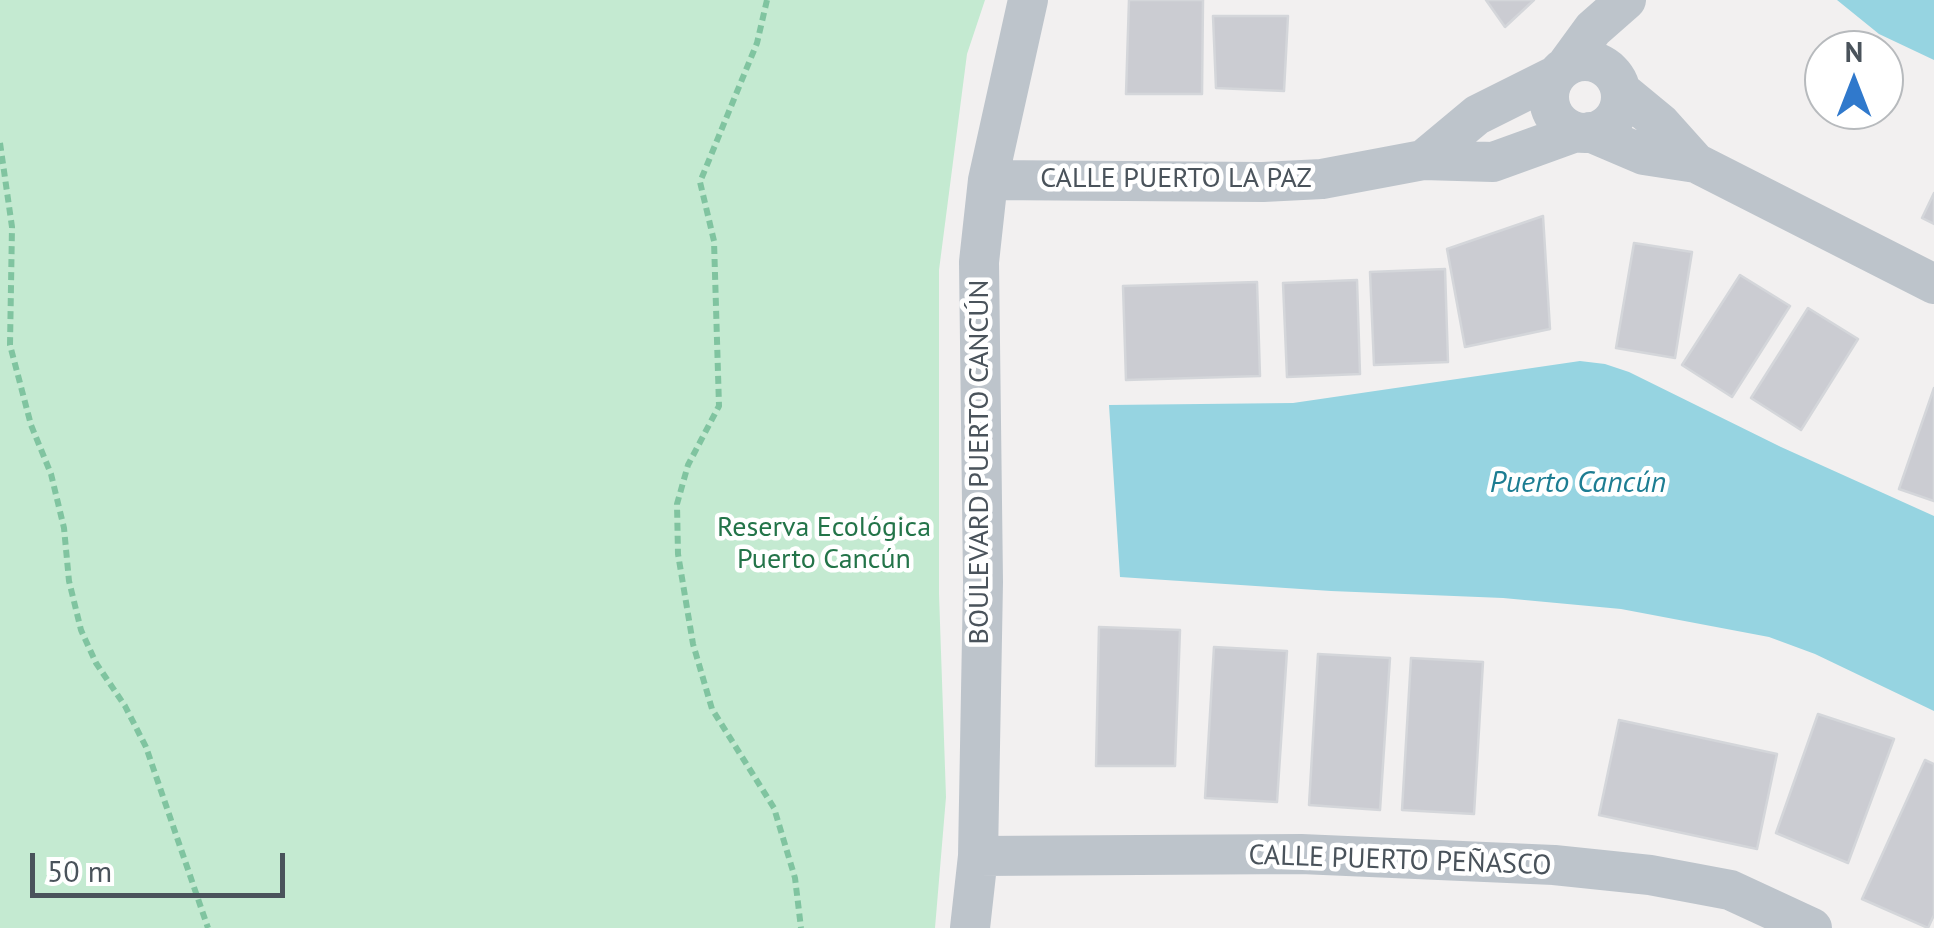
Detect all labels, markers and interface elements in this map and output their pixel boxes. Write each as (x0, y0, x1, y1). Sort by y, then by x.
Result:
north arrow (1804, 30, 1904, 130)
text: N (1845, 33, 1863, 70)
street label: CALLE PUERTO LA PAZ (1040, 162, 1312, 196)
street label: BOULEVARD PUERTO CANCÚN (963, 280, 997, 644)
water label: Puerto Cancún (1490, 465, 1666, 501)
park label: Reserva Ecológica Puerto Cancún (717, 511, 931, 577)
scale bar (35, 833, 290, 895)
street label: CALLE PUERTO PEÑASCO (1248, 839, 1552, 883)
text: 50 m (47, 851, 112, 890)

